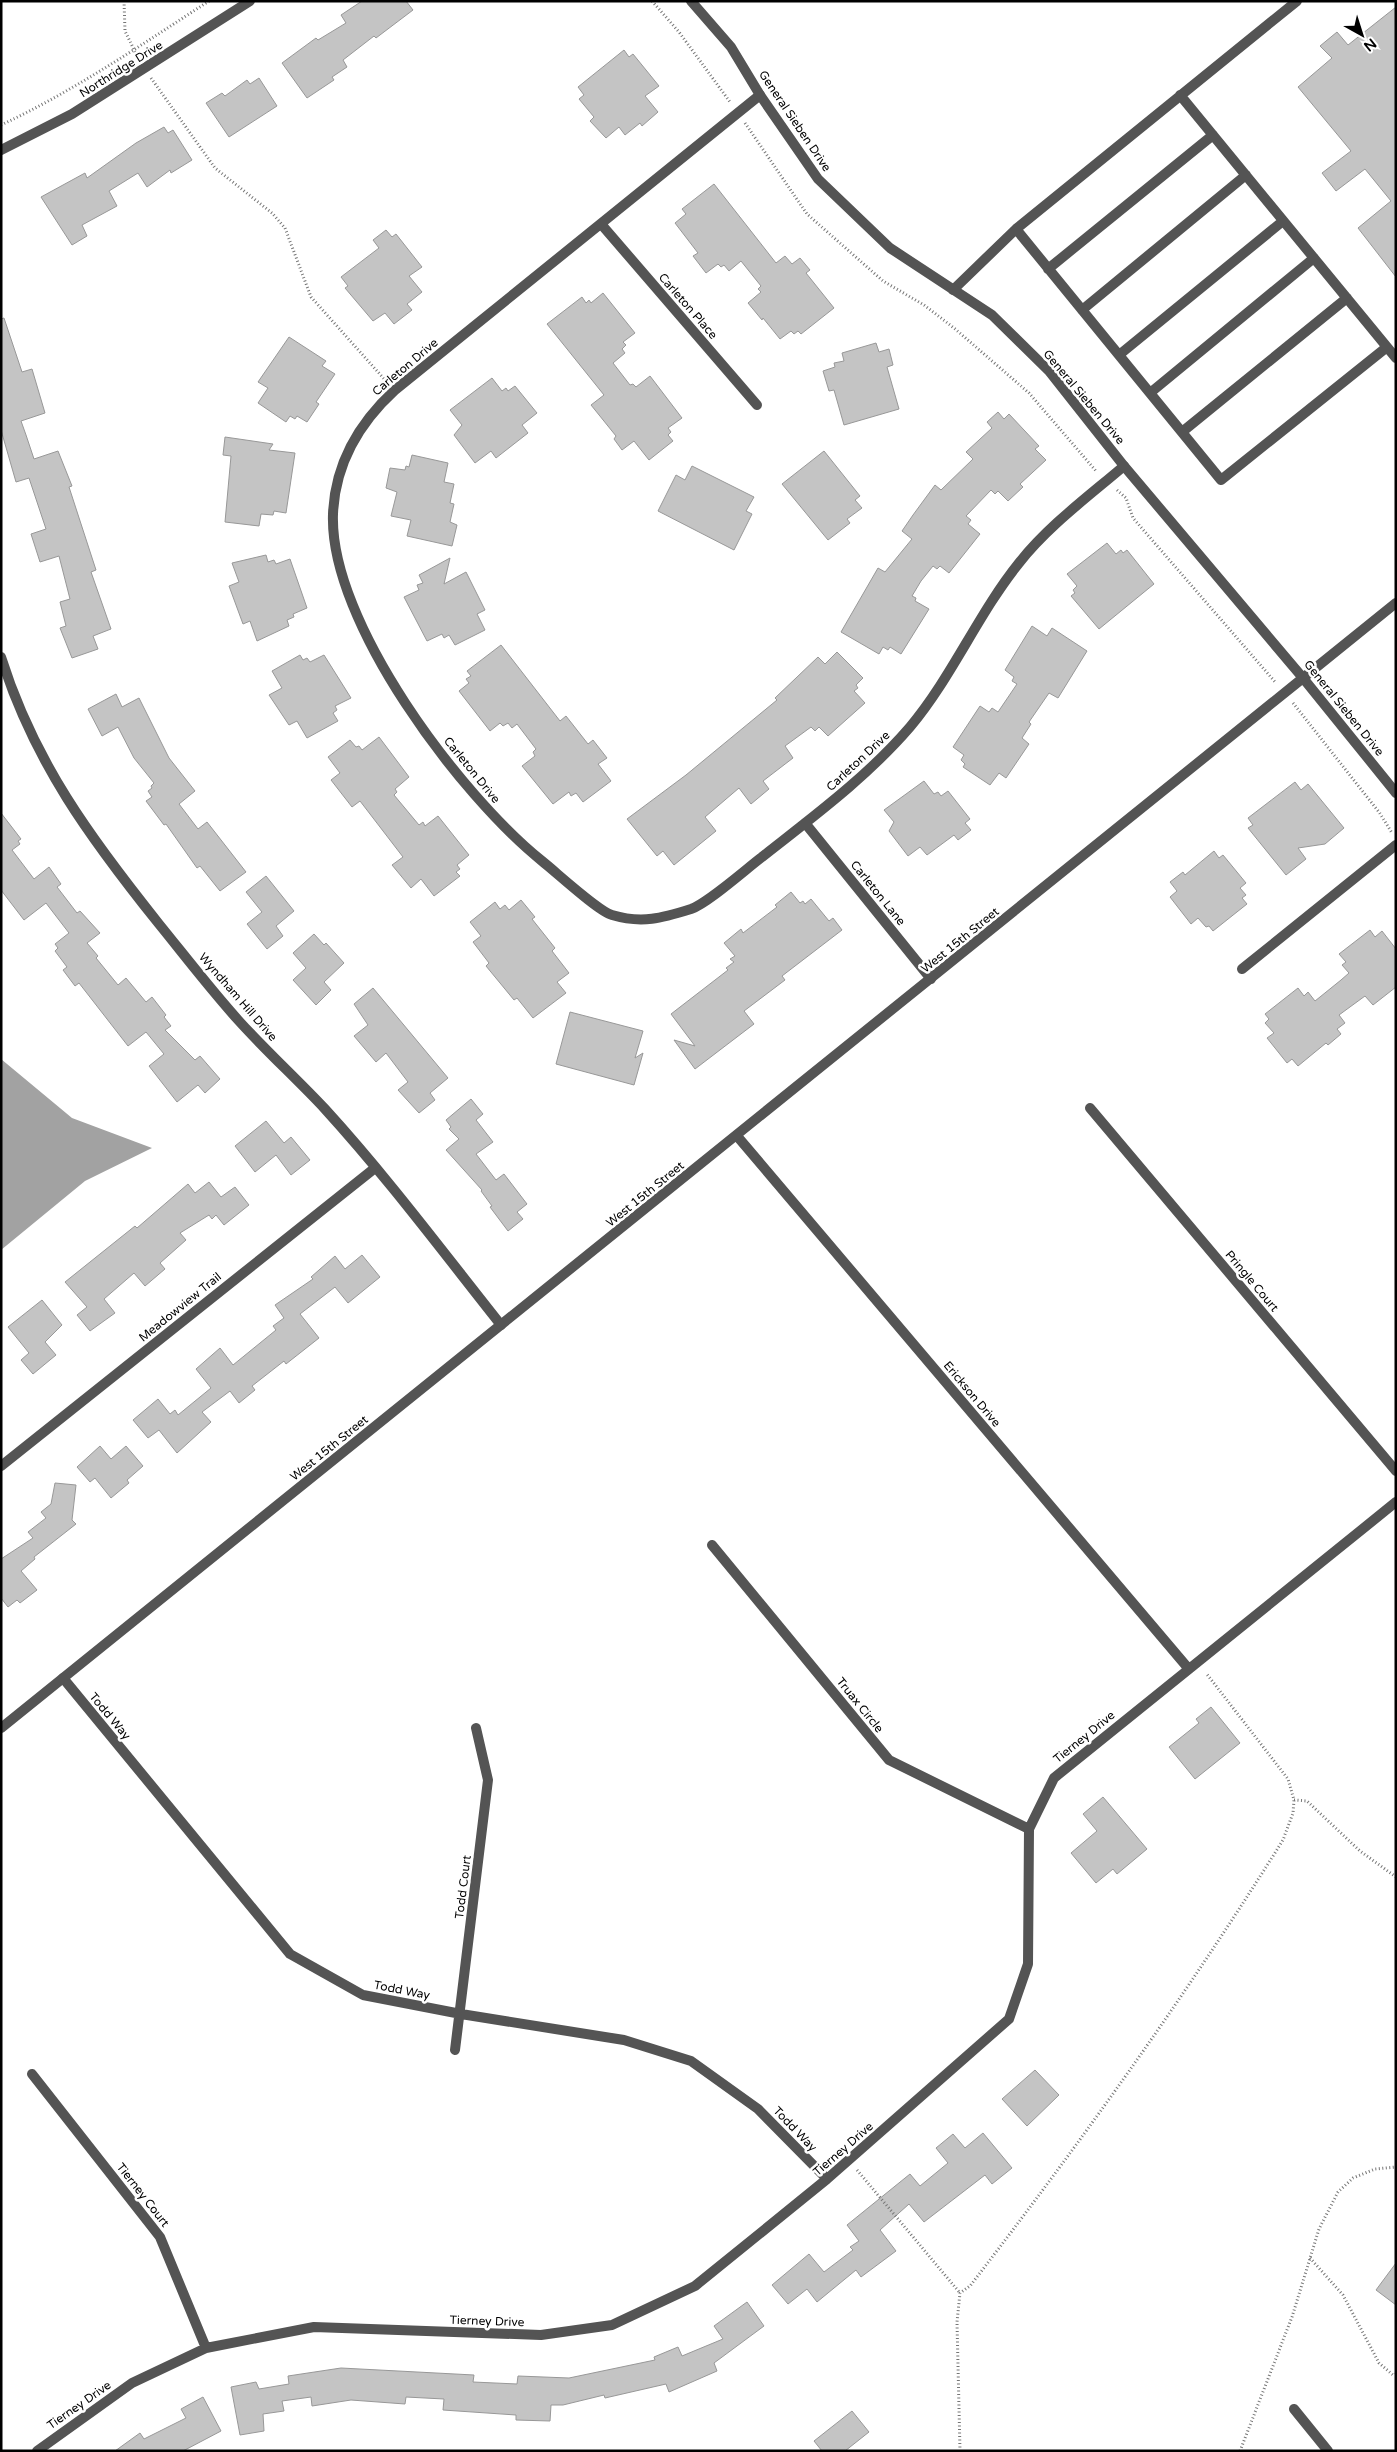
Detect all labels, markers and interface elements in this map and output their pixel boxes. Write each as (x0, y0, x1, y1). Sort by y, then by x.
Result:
north arrow (1337, 10, 1387, 60)
text: N (1360, 35, 1380, 55)
street label: Northridge Drive (77, 38, 165, 100)
street label: General Sieben Drive (756, 68, 834, 174)
street label: Carleton Place (656, 270, 720, 342)
street label: Carleton Drive (369, 335, 441, 398)
street label: General Sieben Drive (1040, 347, 1128, 447)
street label: General Sieben Drive (1301, 657, 1387, 759)
street label: Carleton Drive (824, 728, 893, 794)
street label: Carleton Drive (441, 734, 503, 806)
street label: Carleton Lane (848, 858, 909, 928)
street label: West 15th Street (918, 904, 1002, 976)
street label: Wyndham Hill Drive (196, 950, 280, 1044)
street label: West 15th Street (603, 1158, 687, 1230)
street label: Pringle Court (1222, 1248, 1282, 1315)
street label: Meadowview Trail (136, 1270, 224, 1344)
street label: Erickson Drive (941, 1358, 1004, 1430)
street label: West 15th Street (287, 1412, 371, 1484)
street label: Truax Circle (834, 1675, 887, 1736)
street label: Todd Way (86, 1690, 134, 1743)
street label: Tierney Drive (1051, 1708, 1118, 1766)
street label: Todd Court (452, 1854, 474, 1920)
street label: Todd Way (373, 1978, 432, 2002)
street label: Todd Way (770, 2104, 820, 2155)
street label: Tierney Drive (810, 2119, 876, 2179)
street label: Tierney Court (114, 2160, 173, 2230)
street label: Tierney Drive (449, 2313, 525, 2329)
street label: Tierney Drive (44, 2378, 114, 2432)

